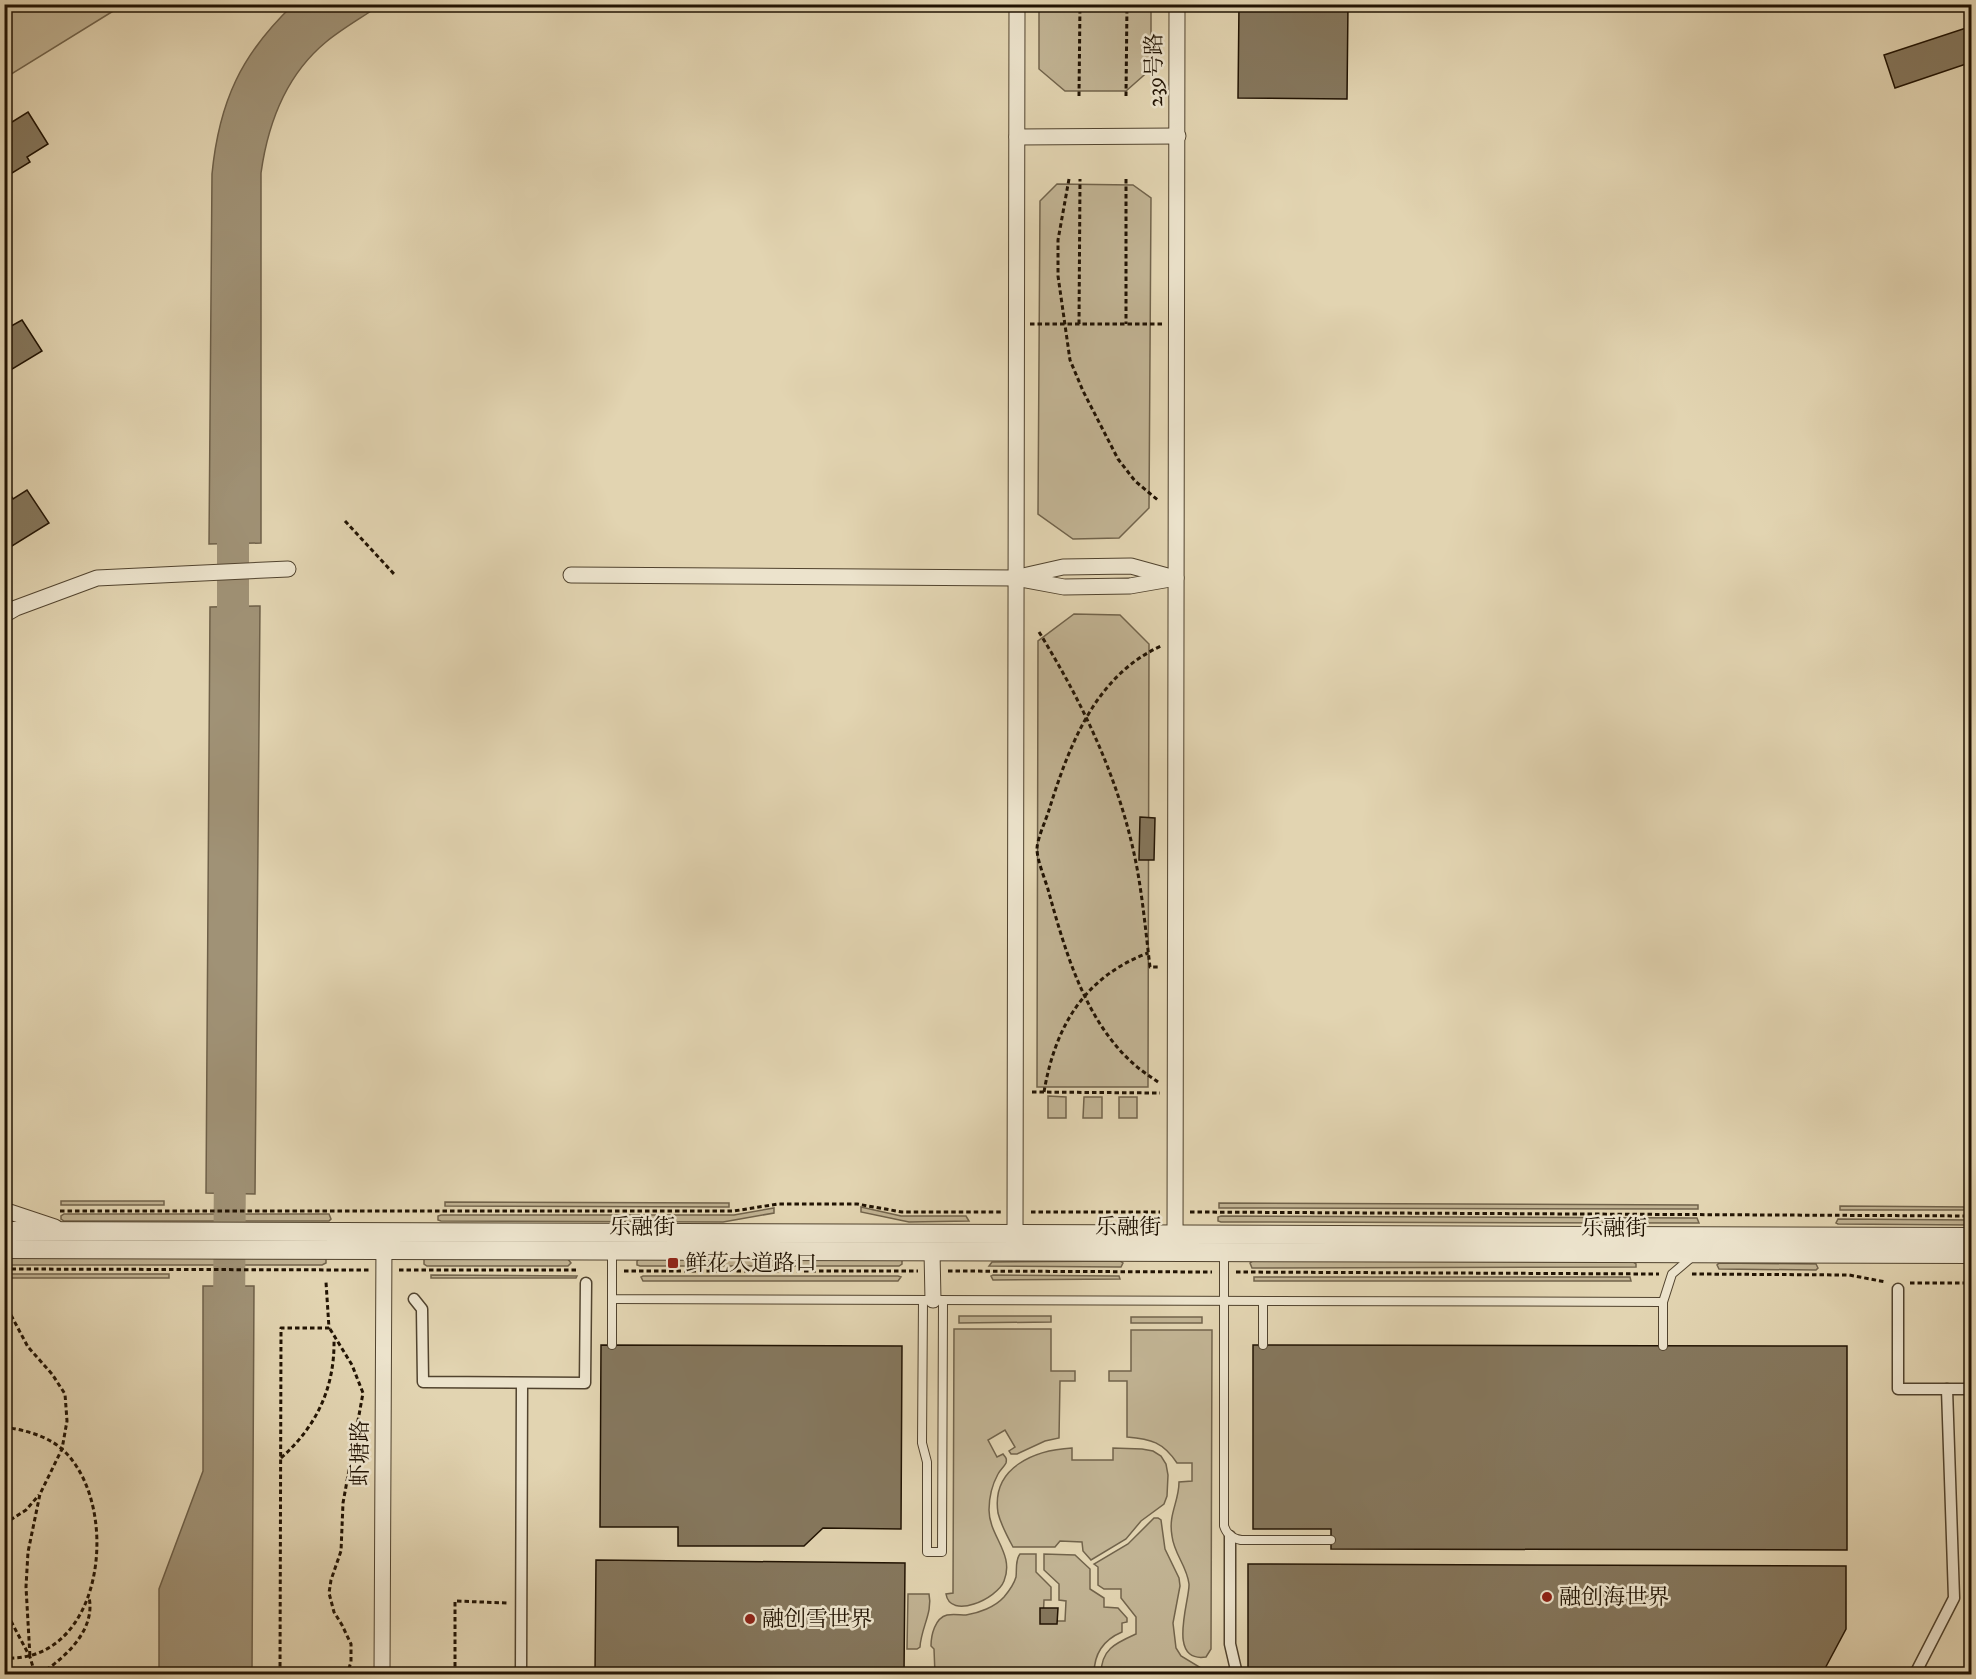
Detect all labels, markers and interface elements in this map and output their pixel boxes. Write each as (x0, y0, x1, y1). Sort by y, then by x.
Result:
street label: 239号路 (1141, 33, 1169, 107)
street label: 乐融街 (609, 1214, 675, 1241)
street label: 乐融街 (1095, 1214, 1161, 1241)
street label: 乐融街 (1581, 1215, 1647, 1242)
place label: 鲜花大道路口 (685, 1250, 817, 1277)
marker: 鲜花大道路口 (666, 1256, 680, 1270)
street label: 虾塘路 (347, 1420, 374, 1486)
place label: 融创海世界 (1559, 1584, 1669, 1611)
marker: 融创海世界 (1540, 1590, 1554, 1604)
place label: 融创雪世界 (762, 1606, 872, 1633)
marker: 融创雪世界 (743, 1612, 757, 1626)

